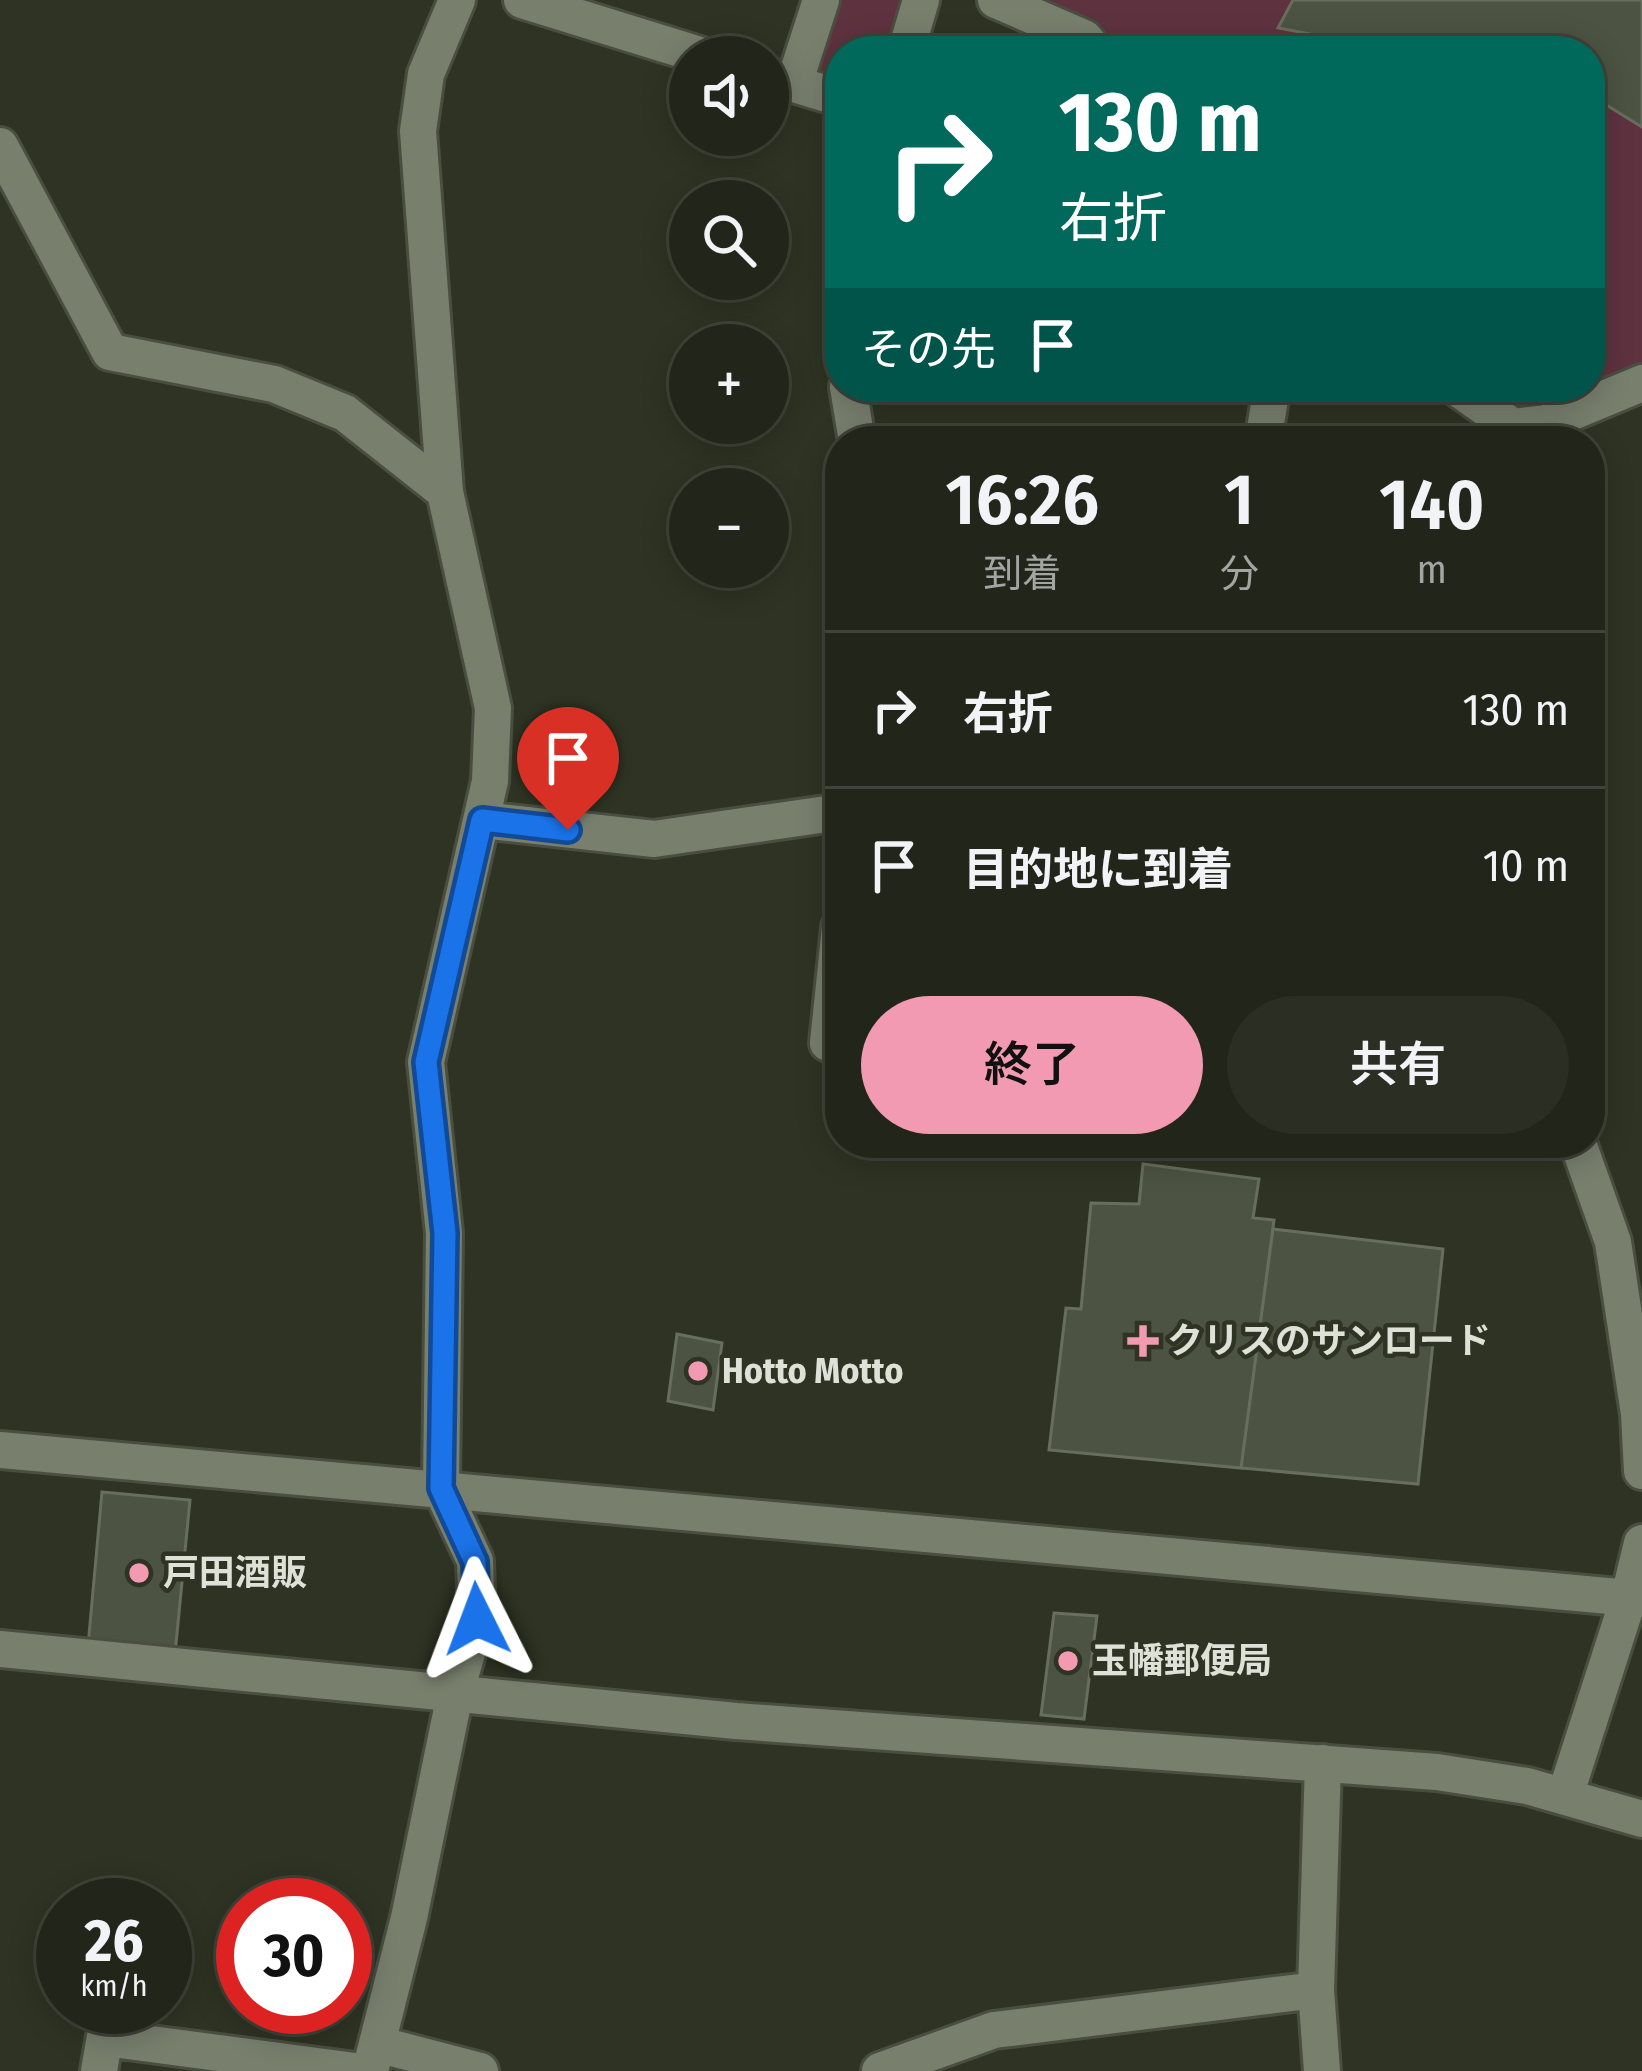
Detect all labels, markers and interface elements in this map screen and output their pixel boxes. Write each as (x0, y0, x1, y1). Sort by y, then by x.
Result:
map controls (669, 36, 789, 588)
button: sound (669, 36, 789, 156)
text: 130 m (1059, 72, 1262, 173)
icon: right (861, 84, 1017, 240)
button: search (669, 180, 789, 300)
text: 右折 (1059, 187, 1167, 251)
icon: arrive (1020, 312, 1086, 378)
text: その先 (861, 323, 996, 377)
button: + (669, 324, 789, 444)
text: 16:26 (946, 457, 1099, 543)
text: 1 (1224, 457, 1254, 543)
text: 140 (1379, 462, 1484, 548)
button: − (669, 468, 789, 588)
text: m (1417, 547, 1447, 593)
text: 到着 (983, 551, 1061, 597)
text: 分 (1220, 551, 1259, 597)
icon: right (861, 677, 927, 743)
text: 130 m (1463, 683, 1569, 737)
text: 右折 (963, 687, 1053, 741)
pin (517, 707, 619, 830)
icon: arrive (535, 725, 601, 791)
icon: arrive (861, 833, 927, 899)
text: 10 m (1483, 839, 1569, 893)
text: 目的地に到着 (963, 843, 1233, 897)
button: 終了 (861, 996, 1203, 1134)
button: 共有 (1227, 996, 1569, 1134)
place label: クリスのサンロード (1167, 1319, 1491, 1363)
marker: クリスのサンロード (1130, 1328, 1156, 1354)
place label: Hotto Motto (722, 1349, 903, 1393)
marker: Hotto Motto (685, 1358, 711, 1384)
place label: 戸田酒販 (163, 1551, 307, 1595)
position arrow (414, 1556, 540, 1682)
marker: 戸田酒販 (126, 1560, 152, 1586)
place label: 玉幡郵便局 (1092, 1639, 1272, 1683)
marker: 玉幡郵便局 (1055, 1648, 1081, 1674)
speed limit sign: 30 (216, 1878, 372, 2034)
text: 26 (84, 1905, 144, 1977)
text: km/h (81, 1968, 147, 2004)

